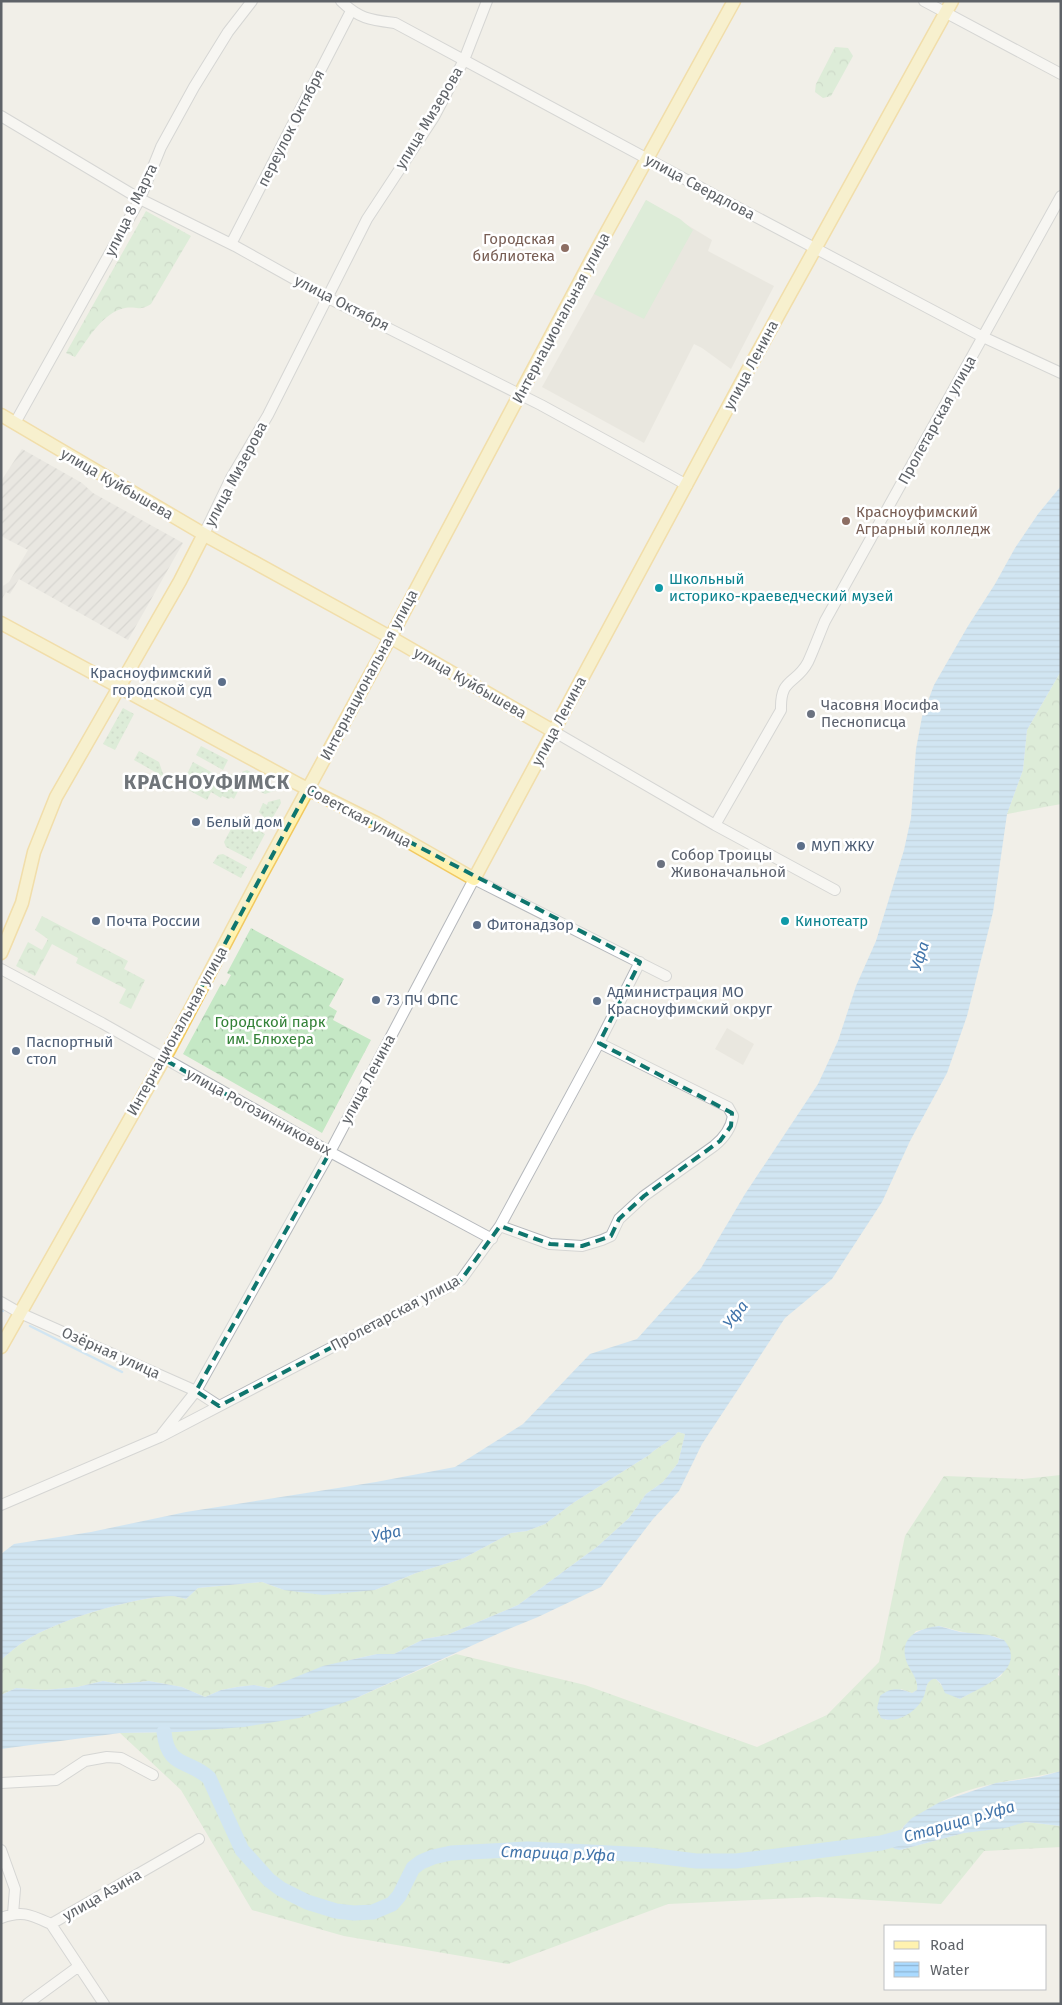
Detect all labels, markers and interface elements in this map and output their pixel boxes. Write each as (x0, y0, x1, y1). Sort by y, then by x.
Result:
street label: улица Мизерова (391, 64, 467, 172)
street label: переулок Октября (254, 66, 328, 190)
street label: улица Свердлова (642, 151, 758, 223)
street label: улица 8 Марта (101, 161, 161, 259)
place label: Городская библиотека (472, 230, 555, 265)
street label: Интернациональная улица (508, 230, 614, 406)
marker: Городская библиотека (559, 242, 571, 254)
street label: улица Октября (291, 271, 393, 335)
street label: улица Ленина (720, 317, 782, 413)
street label: Пролетарская улица (894, 353, 980, 487)
street label: улица Мизерова (201, 418, 271, 530)
street label: улица Куйбышева (57, 444, 177, 524)
place label: Красноуфимский Аграрный колледж (856, 503, 991, 538)
marker: Красноуфимский Аграрный колледж (840, 515, 852, 527)
place label: Школьный историко-краеведческий музей (669, 570, 893, 605)
marker: Школьный историко-краеведческий музей (653, 582, 665, 594)
street label: Интернациональная улица (316, 587, 422, 763)
street label: улица Куйбышева (410, 643, 530, 723)
place label: Красноуфимский городской суд (90, 664, 212, 699)
street label: улица Ленина (528, 673, 590, 769)
marker: Красноуфимский городской суд (216, 676, 228, 688)
place label: Часовня Иосифа Песнописца (821, 696, 939, 731)
marker: Часовня Иосифа Песнописца (805, 708, 817, 720)
district label: КРАСНОУФИМСК (124, 770, 290, 794)
street label: Советская улица (303, 781, 415, 851)
place label: Белый дом (206, 813, 283, 831)
marker: Белый дом (190, 816, 202, 828)
place label: МУП ЖКУ (811, 837, 875, 855)
marker: МУП ЖКУ (795, 840, 807, 852)
place label: Собор Троицы Живоначальной (671, 846, 786, 881)
marker: Собор Троицы Живоначальной (655, 858, 667, 870)
place label: Почта России (106, 912, 201, 930)
place label: Кинотеатр (795, 912, 868, 930)
marker: Почта России (90, 915, 102, 927)
marker: Кинотеатр (779, 915, 791, 927)
place label: Фитонадзор (487, 916, 574, 934)
marker: Фитонадзор (471, 919, 483, 931)
water label: Уфа (906, 939, 933, 973)
street label: Интернациональная улица (123, 943, 231, 1119)
place label: Администрация МО Красноуфимский округ (607, 983, 773, 1018)
place label: 73 ПЧ ФПС (386, 991, 459, 1009)
marker: 73 ПЧ ФПС (370, 994, 382, 1006)
marker: Администрация МО Красноуфимский округ (591, 995, 603, 1007)
park label: Городской парк им. Блюхера (214, 1013, 326, 1048)
street label: улица Ленина (337, 1031, 399, 1127)
place label: Паспортный стол (26, 1033, 113, 1068)
marker: Паспортный стол (10, 1045, 22, 1057)
street label: улица Рогозинниковых (183, 1064, 336, 1160)
street label: Пролетарская улица (327, 1271, 463, 1355)
water label: Уфа (719, 1297, 752, 1332)
street label: Озёрная улица (59, 1323, 163, 1383)
water label: Уфа (370, 1521, 403, 1546)
water label: Старица р.Уфа (901, 1797, 1017, 1846)
water label: Старица р.Уфа (500, 1842, 616, 1865)
street label: улица Азина (59, 1865, 145, 1925)
legend (884, 1925, 1047, 1990)
text: Road (930, 1936, 965, 1954)
text: Water (930, 1961, 969, 1979)

